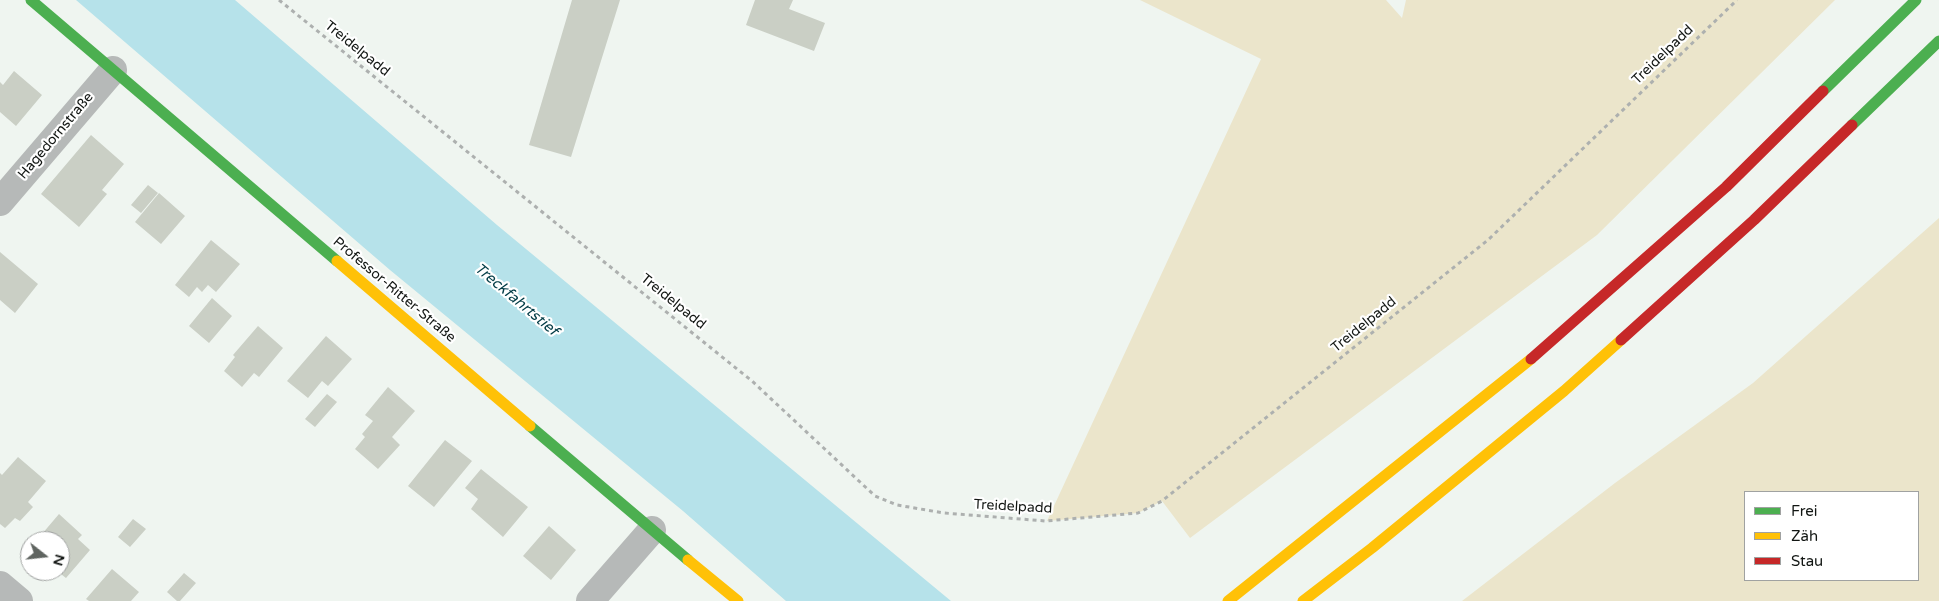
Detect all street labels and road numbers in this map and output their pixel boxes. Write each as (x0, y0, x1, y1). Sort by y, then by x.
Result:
street label: Treidelpadd (321, 18, 393, 80)
street label: Treidelpadd (1629, 22, 1697, 88)
street label: Hagedornstraße (15, 89, 97, 183)
street label: Professor-Ritter-Straße (329, 234, 459, 346)
street label: Treidelpadd (637, 271, 709, 333)
street label: Treidelpadd (1328, 294, 1400, 356)
street label: Treidelpadd (973, 497, 1053, 517)

